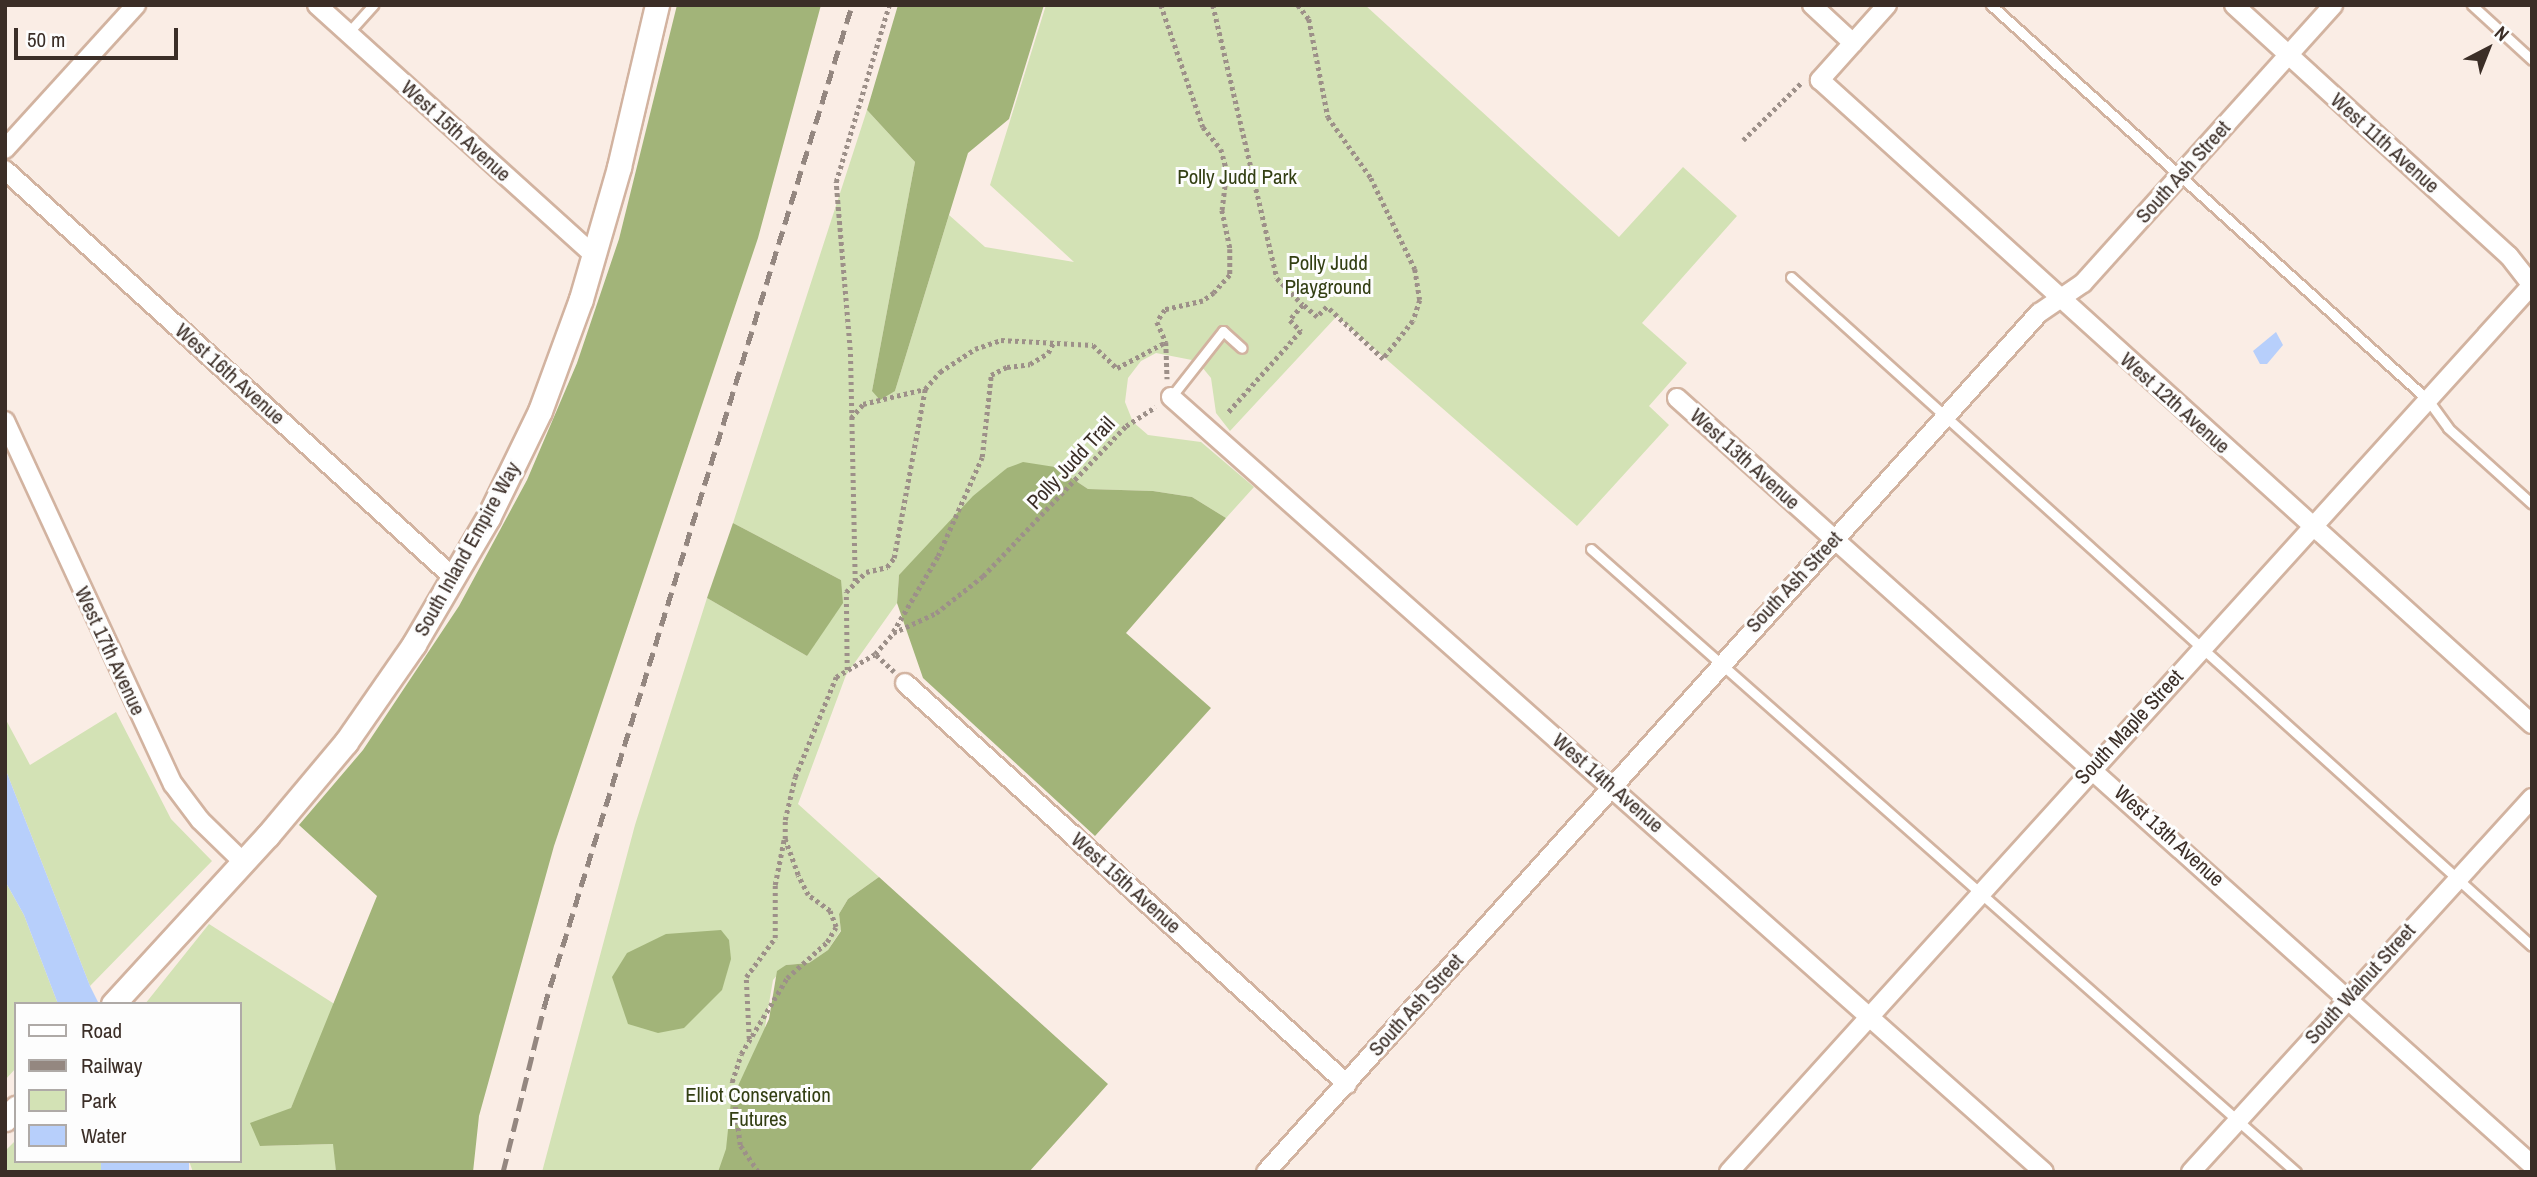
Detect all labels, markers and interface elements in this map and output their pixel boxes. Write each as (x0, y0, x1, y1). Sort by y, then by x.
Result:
scale bar (18, 14, 182, 58)
north arrow (2453, 14, 2523, 84)
text: N (2489, 20, 2515, 47)
text: 50 m (27, 25, 65, 54)
street label: West 15th Avenue (395, 75, 517, 187)
street label: West 11th Avenue (2325, 87, 2445, 199)
street label: South Ash Street (2130, 115, 2236, 229)
park label: Polly Judd Park (1177, 164, 1297, 190)
park label: Polly Judd Playground (1284, 250, 1372, 300)
street label: West 16th Avenue (169, 318, 291, 430)
street label: West 12th Avenue (2114, 347, 2236, 459)
street label: West 13th Avenue (1684, 403, 1806, 515)
street label: Polly Judd Trail (1022, 411, 1120, 515)
street label: South Inland Empire Way (409, 457, 525, 641)
street label: South Ash Street (1740, 526, 1848, 638)
street label: West 17th Avenue (69, 582, 151, 720)
street label: South Maple Street (2070, 664, 2188, 790)
street label: West 14th Avenue (1547, 728, 1669, 838)
street label: West 13th Avenue (2108, 780, 2230, 892)
street label: West 15th Avenue (1065, 827, 1187, 939)
street label: South Walnut Street (2299, 919, 2421, 1049)
street label: South Ash Street (1363, 948, 1469, 1062)
legend (14, 1002, 242, 1163)
text: Road (81, 1016, 122, 1045)
text: Railway (81, 1051, 142, 1080)
park label: Elliot Conservation Futures (685, 1082, 831, 1132)
text: Park (81, 1086, 116, 1115)
text: Water (81, 1121, 126, 1150)

